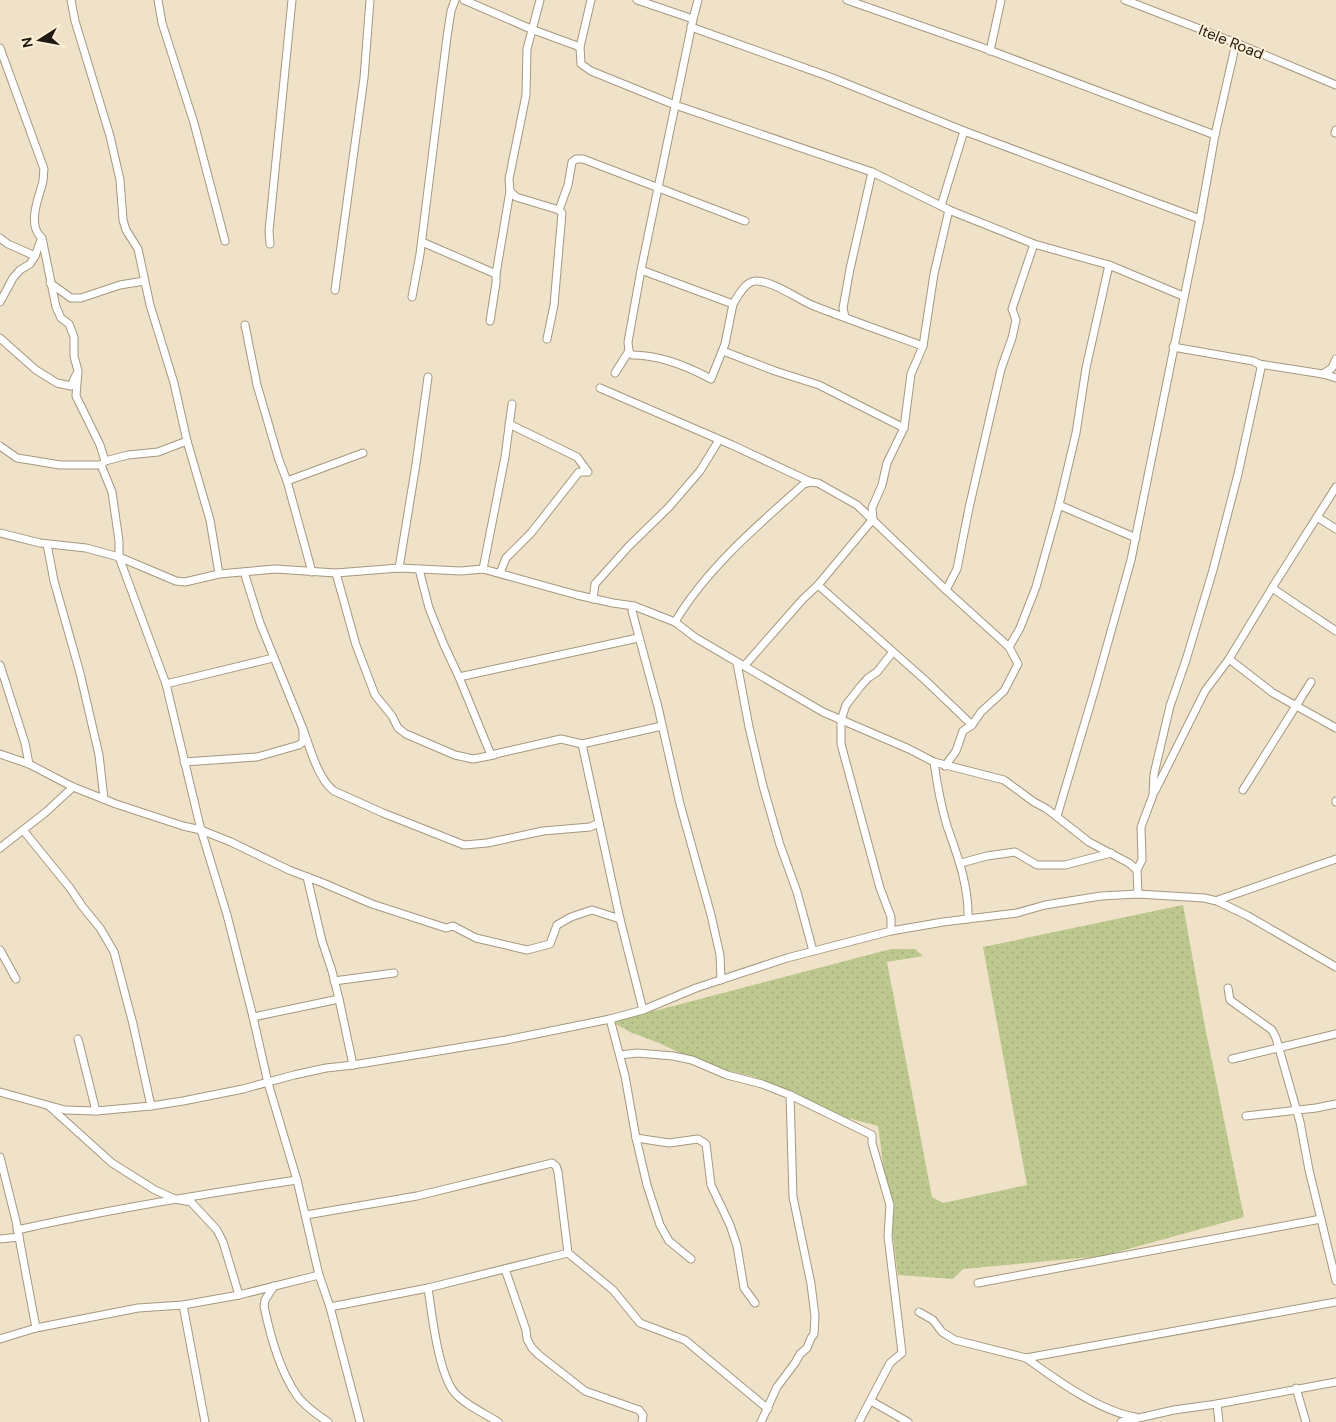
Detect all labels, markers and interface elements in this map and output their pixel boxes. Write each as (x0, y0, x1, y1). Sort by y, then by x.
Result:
north arrow (15, 15, 65, 65)
street label: Itele Road (1196, 20, 1266, 64)
text: N (17, 36, 37, 49)

